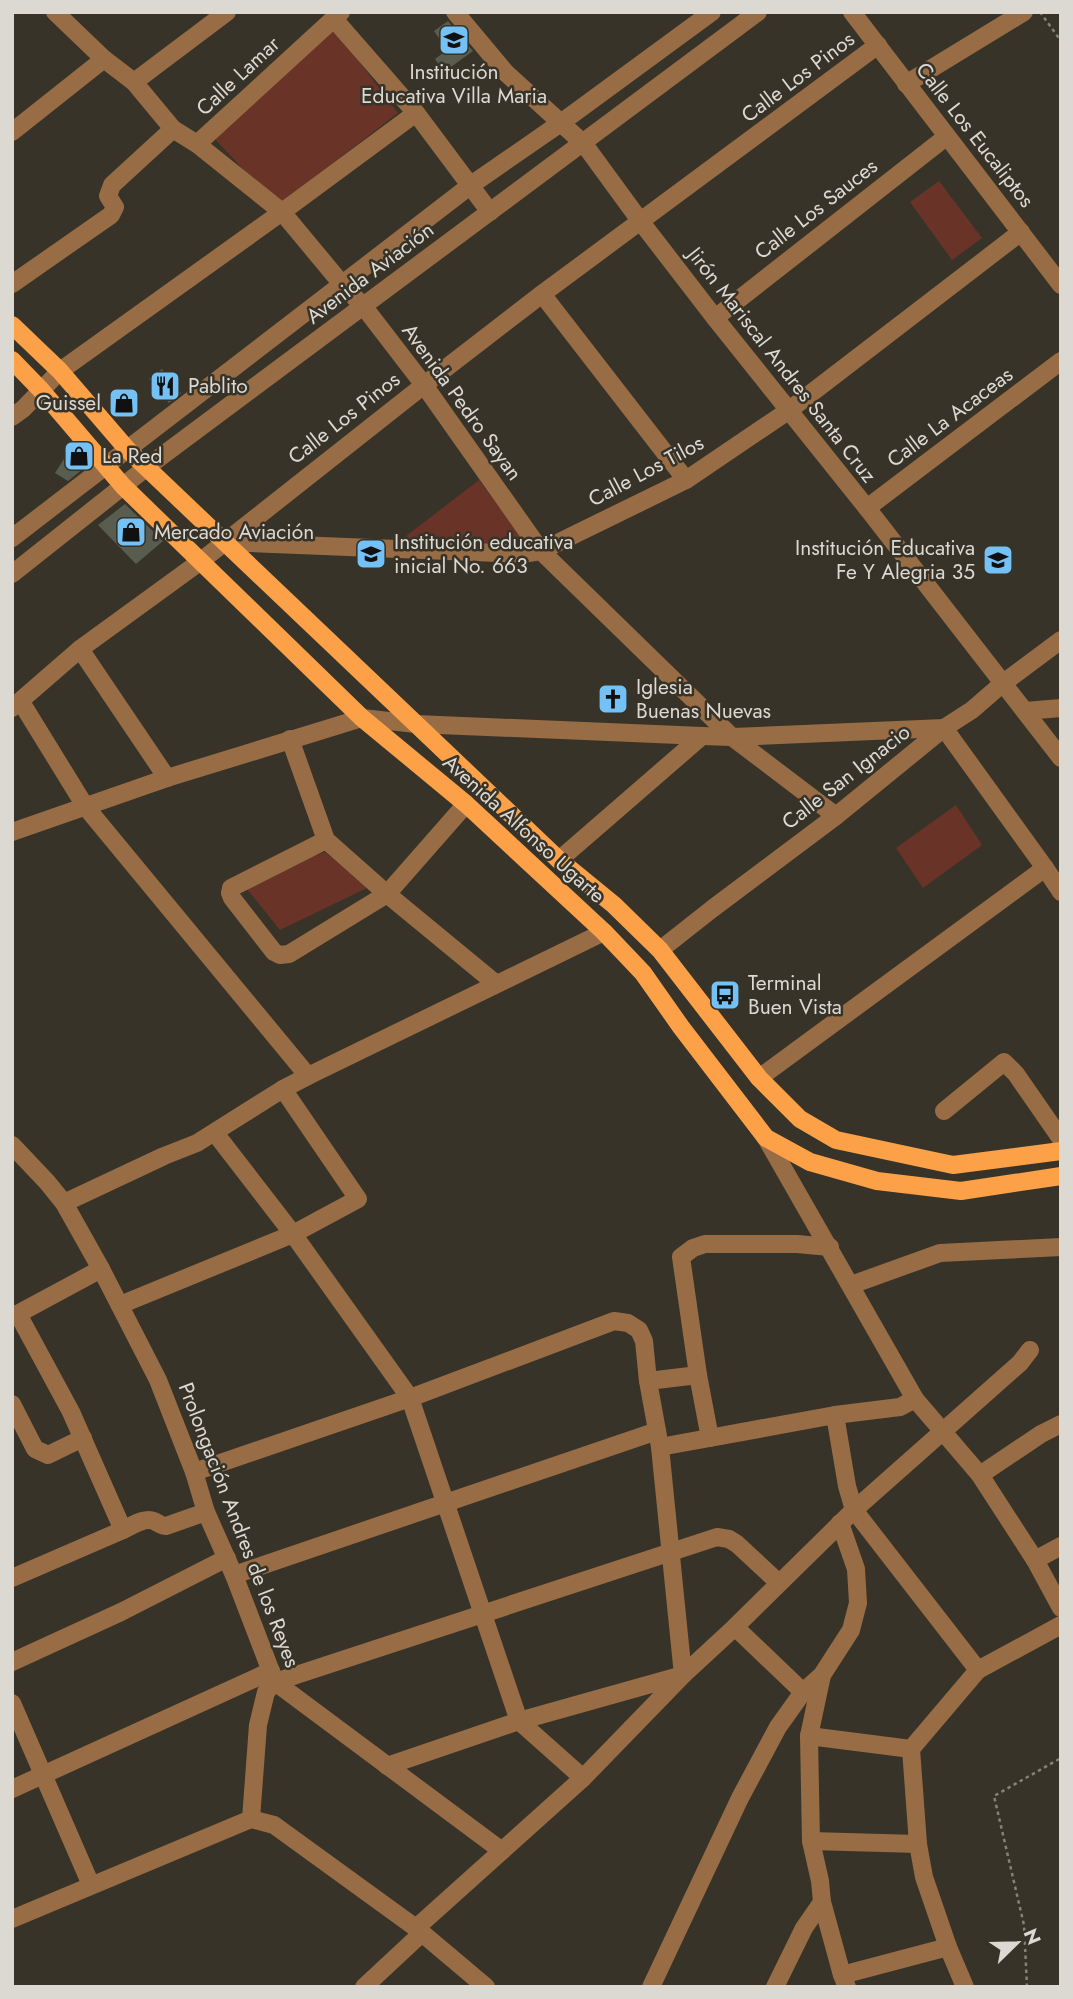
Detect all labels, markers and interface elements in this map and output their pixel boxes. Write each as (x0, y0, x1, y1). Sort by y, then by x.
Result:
school or university icon: Institución Educativa Villa Maria (437, 23, 471, 57)
street label: Calle Los Pinos (735, 24, 861, 130)
street label: Calle Lamar (190, 29, 287, 123)
street label: Calle Los Eucaliptos (909, 56, 1041, 214)
place label: Institución Educativa Villa Maria (361, 57, 547, 111)
street label: Calle Los Sauces (748, 151, 884, 267)
street label: Avenida Aviación (300, 215, 440, 331)
street label: Jirón Mariscal Andres Santa Cruz (679, 239, 884, 489)
street label: Avenida Pedro Sayan (395, 317, 529, 487)
street label: Calle La Acaceas (881, 360, 1019, 474)
street label: Calle Los Pinos (282, 365, 406, 471)
restaurant icon: Pablito (148, 369, 182, 403)
place label: Pablito (188, 371, 248, 401)
shop icon: Guissel (107, 386, 141, 420)
place label: Guissel (36, 388, 101, 418)
street label: Calle Los Tilos (583, 428, 709, 514)
shop icon: La Red (62, 439, 96, 473)
place label: La Red (102, 441, 162, 471)
shop icon: Mercado Aviación (114, 515, 148, 549)
place label: Mercado Aviación (154, 517, 314, 547)
place label: Institución educativa inicial No. 663 (394, 527, 573, 581)
place label: Institución Educativa Fe Y Alegria 35 (795, 533, 975, 587)
school or university icon: Institución educativa inicial No. 663 (354, 537, 388, 571)
school or university icon: Institución Educativa Fe Y Alegria 35 (981, 543, 1015, 577)
place label: Iglesia Buenas Nuevas (636, 672, 771, 726)
church icon: Iglesia Buenas Nuevas (596, 682, 630, 716)
street label: Calle San Ignacio (776, 717, 916, 837)
street label: Avenida Alfonso Ugarte (436, 748, 612, 910)
place label: Terminal Buen Vista (748, 968, 842, 1022)
bus stop icon: Terminal Buen Vista (708, 978, 742, 1012)
street label: Prolongación Andres de los Reyes (171, 1378, 307, 1672)
north arrow (982, 1908, 1052, 1978)
text: N (1017, 1924, 1048, 1949)

